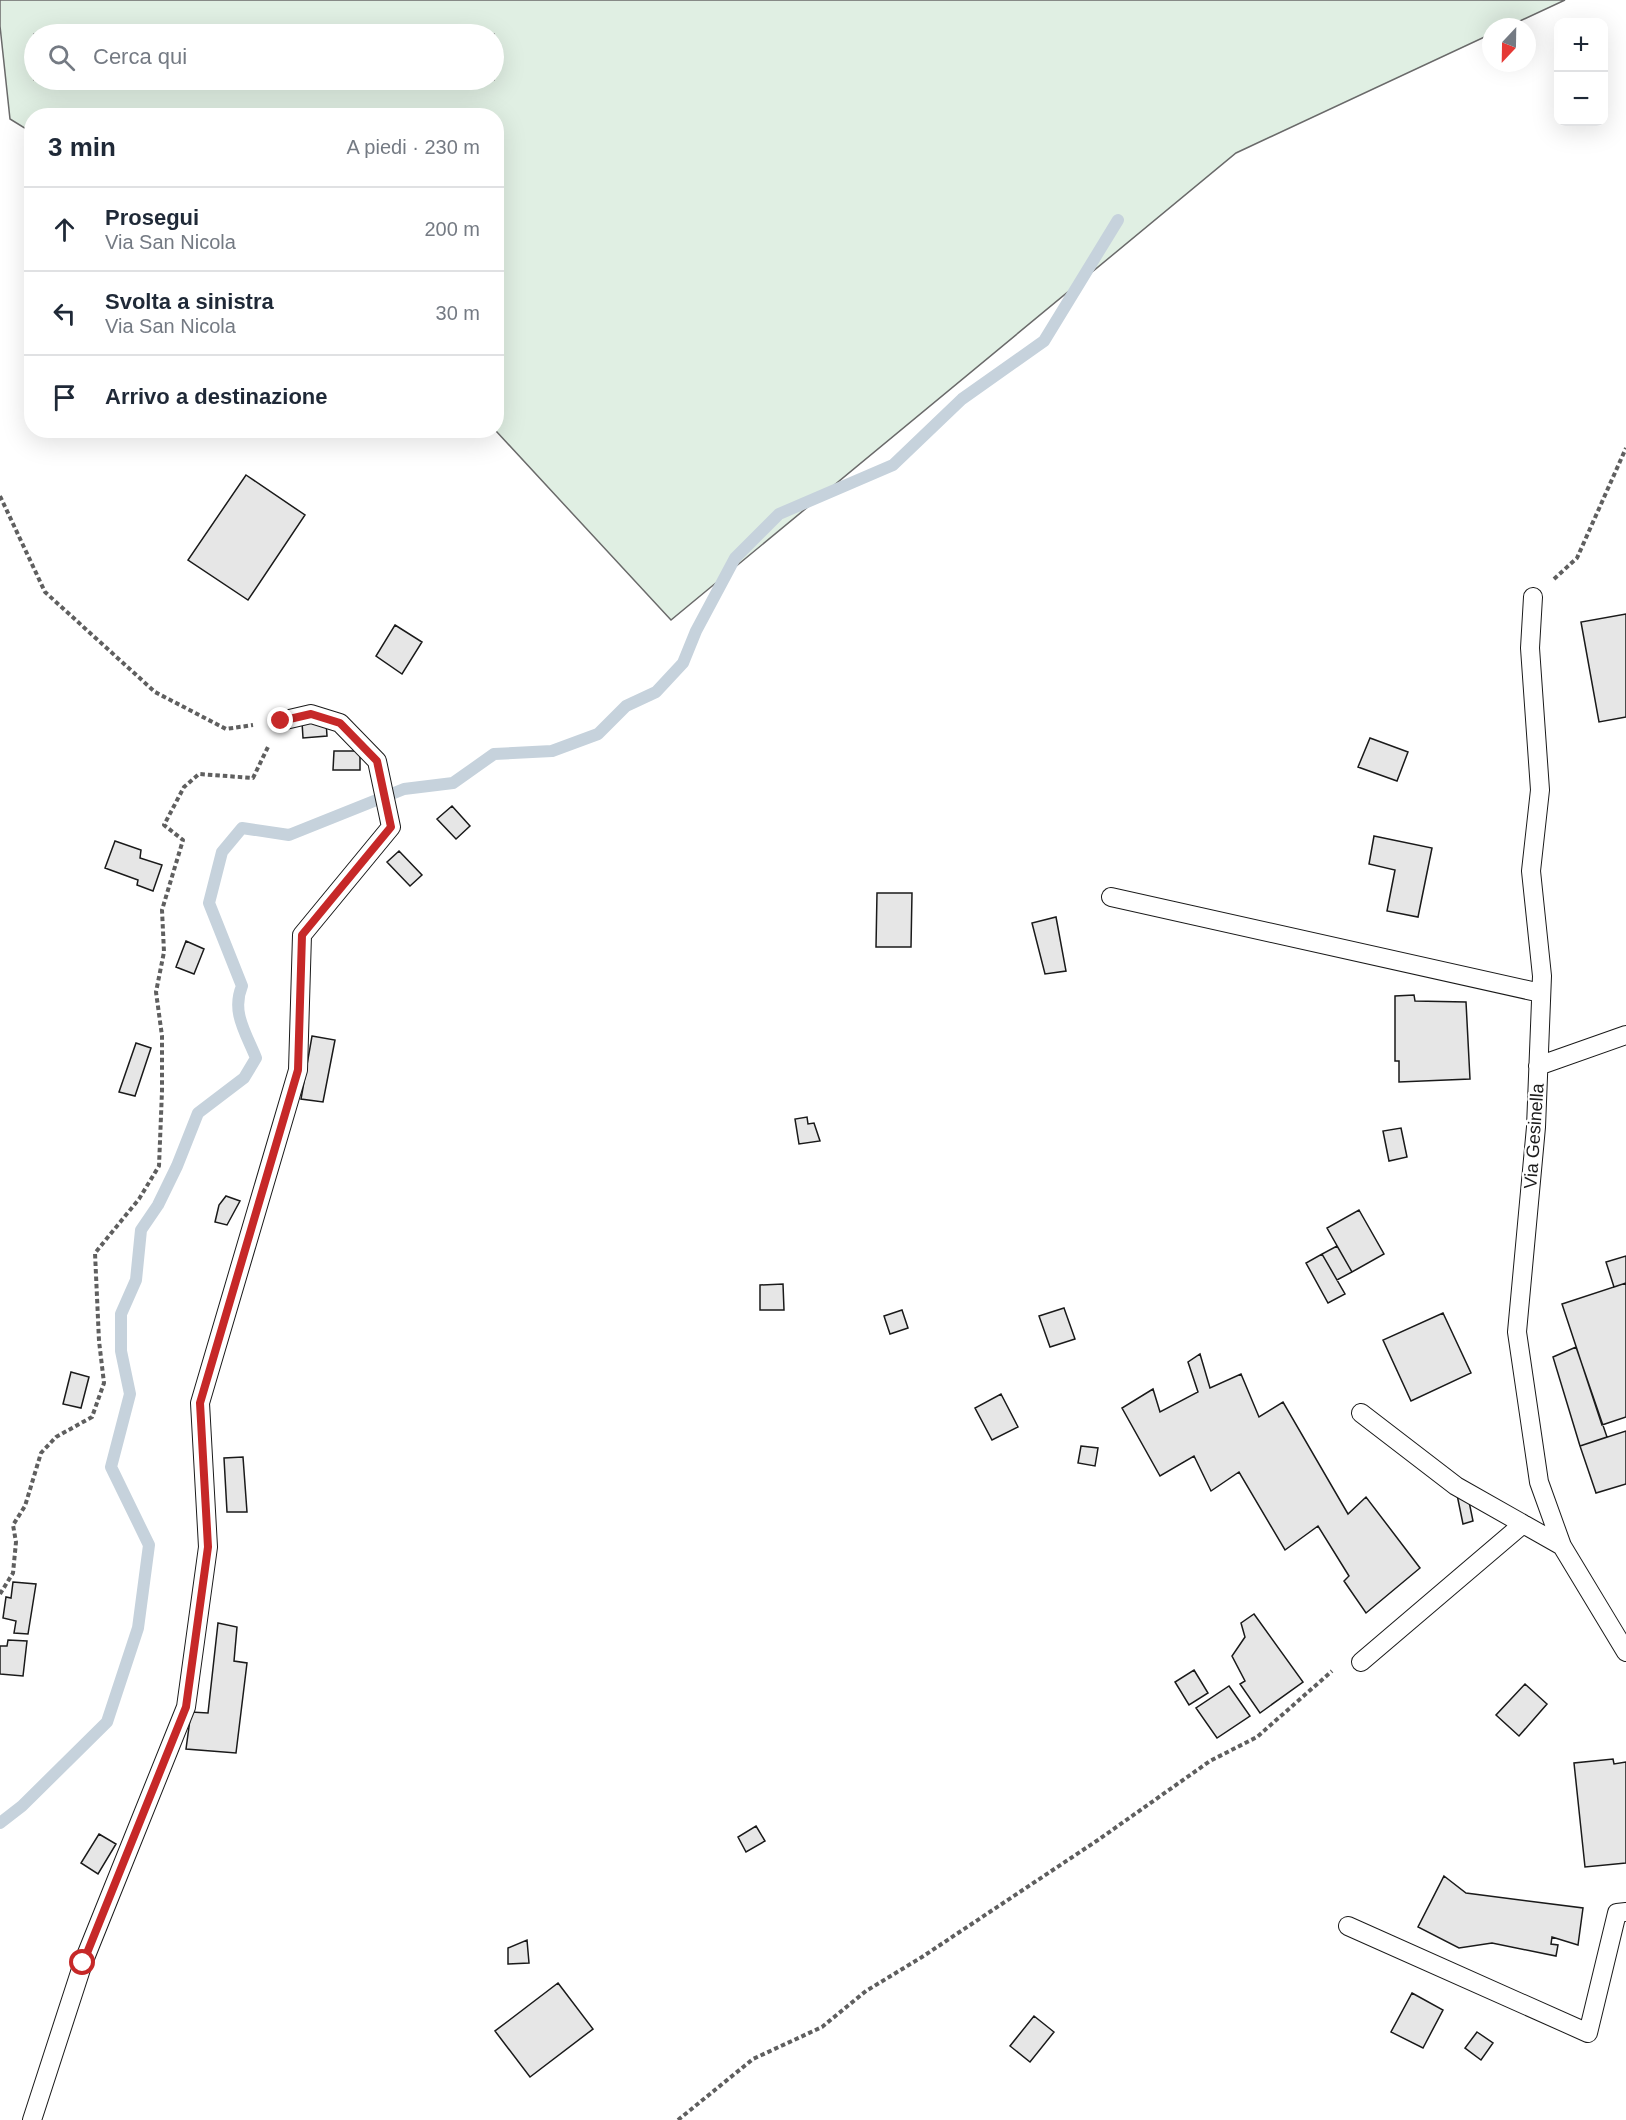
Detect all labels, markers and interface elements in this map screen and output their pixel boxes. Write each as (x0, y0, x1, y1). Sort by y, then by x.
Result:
north arrow (1482, 18, 1536, 72)
map controls (1554, 18, 1608, 126)
button: + (1554, 18, 1608, 72)
search box (24, 24, 504, 90)
icon: search (45, 41, 78, 74)
text: Cerca qui (93, 44, 187, 69)
button: − (1554, 72, 1608, 126)
text: 3 min (48, 132, 116, 162)
text: A piedi · 230 m (347, 136, 480, 158)
text: Prosegui (105, 205, 199, 230)
icon: ahead (48, 213, 81, 246)
text: 200 m (424, 218, 480, 240)
text: Via San Nicola (105, 231, 236, 253)
text: Svolta a sinistra (105, 289, 274, 314)
icon: left (48, 297, 81, 330)
text: 30 m (436, 302, 480, 324)
text: Via San Nicola (105, 315, 236, 337)
icon: arrive (48, 381, 81, 414)
text: Arrivo a destinazione (105, 384, 328, 409)
route end (267, 707, 293, 733)
street label: Via Gesinella (1520, 1082, 1548, 1189)
route start (69, 1949, 95, 1975)

